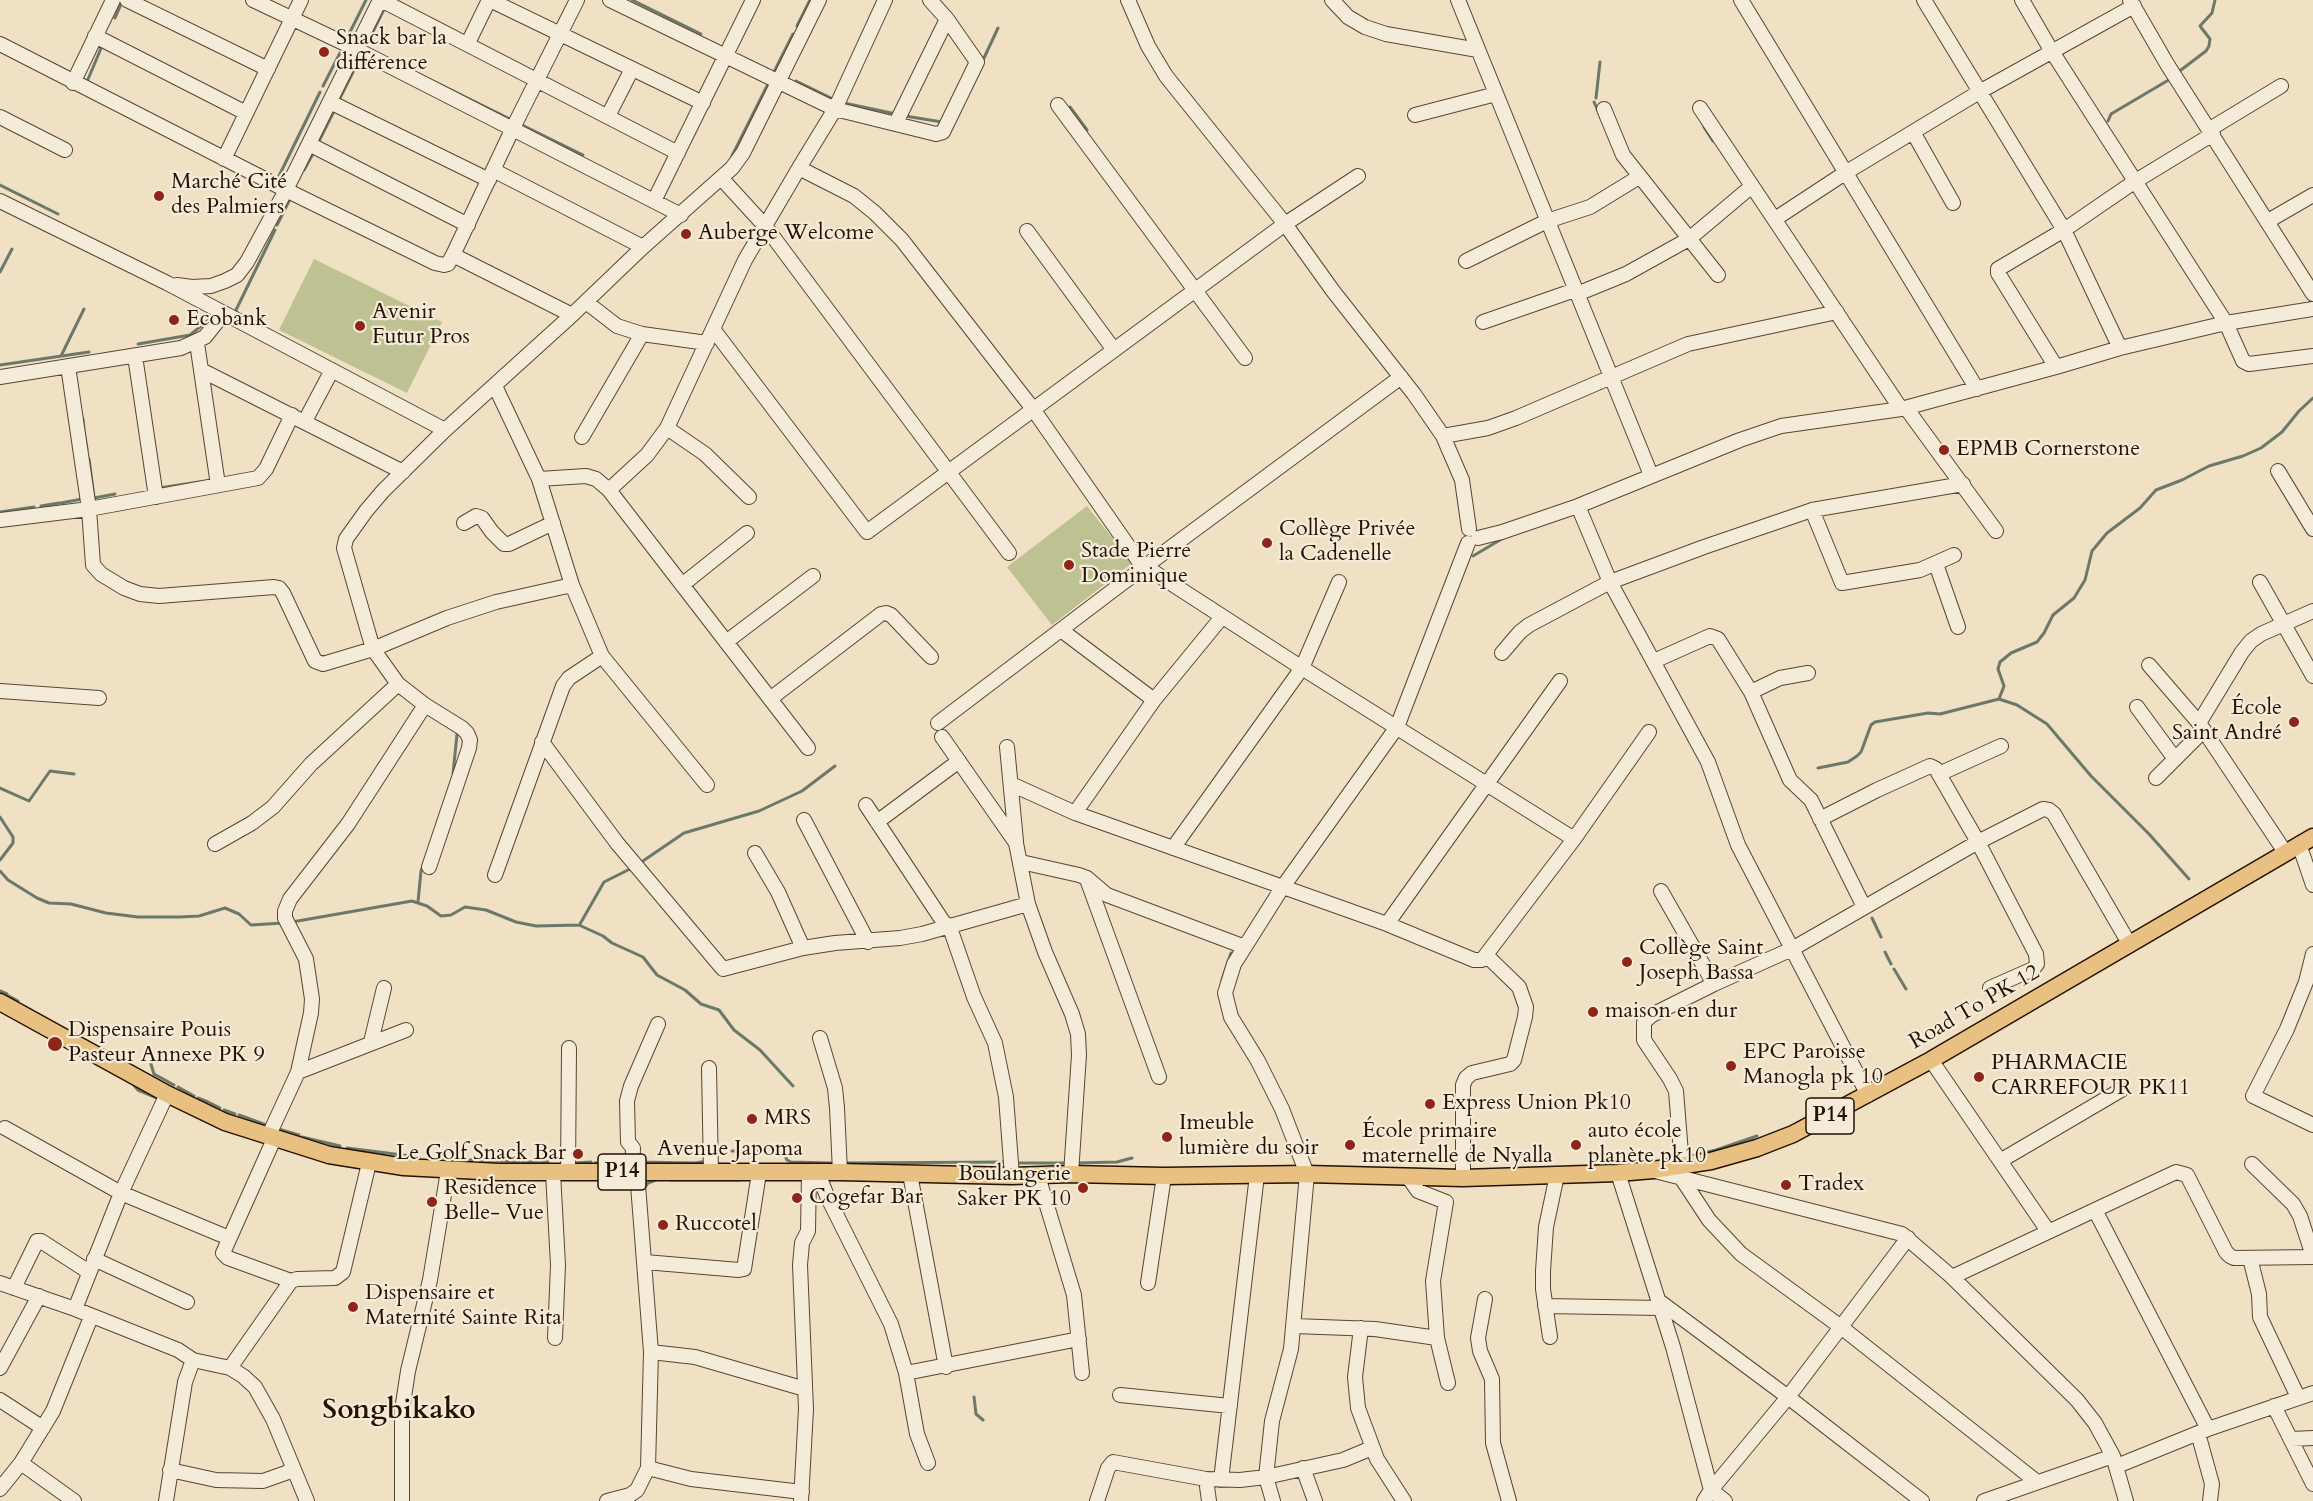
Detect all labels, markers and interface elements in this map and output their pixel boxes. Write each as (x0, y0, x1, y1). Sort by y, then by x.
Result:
place label: Snack bar la différence (336, 26, 447, 78)
marker: Snack bar la différence (317, 45, 331, 59)
place label: Marché Cité des Palmiers (171, 170, 287, 222)
marker: Marché Cité des Palmiers (152, 189, 166, 203)
place label: Auberge Welcome (698, 221, 874, 247)
marker: Auberge Welcome (679, 227, 693, 241)
place label: Avenir Futur Pros (372, 300, 470, 352)
place label: Ecobank (186, 307, 267, 333)
marker: Ecobank (167, 313, 181, 327)
marker: Avenir Futur Pros (353, 319, 367, 333)
place label: EPMB Cornerstone (1956, 437, 2140, 463)
marker: EPMB Cornerstone (1937, 443, 1951, 457)
place label: Collège Privée la Cadenelle (1279, 517, 1415, 568)
marker: Collège Privée la Cadenelle (1260, 536, 1274, 550)
place label: Stade Pierre Dominique (1081, 539, 1191, 590)
marker: Stade Pierre Dominique (1062, 558, 1076, 572)
place label: École Saint André (2172, 696, 2282, 748)
marker: École Saint André (2287, 715, 2301, 729)
place label: Collège Saint Joseph Bassa (1639, 936, 1763, 987)
marker: Collège Saint Joseph Bassa (1620, 955, 1634, 969)
street label: Road To PK 12 (1905, 960, 2045, 1056)
place label: maison en dur (1605, 999, 1737, 1025)
marker: maison en dur (1586, 1005, 1600, 1019)
place label: Dispensaire Pouis Pasteur Annexe PK 9 (68, 1018, 265, 1070)
marker: Dispensaire Pouis Pasteur Annexe PK 9 (46, 1035, 64, 1053)
place label: EPC Paroisse Manogla pk 10 (1743, 1040, 1883, 1092)
place label: PHARMACIE CARREFOUR PK11 (1991, 1051, 2190, 1102)
marker: EPC Paroisse Manogla pk 10 (1724, 1059, 1738, 1073)
marker: PHARMACIE CARREFOUR PK11 (1972, 1070, 1986, 1084)
place label: Express Union Pk10 (1442, 1091, 1631, 1117)
marker: Express Union Pk10 (1423, 1097, 1437, 1111)
road number: P14 (1806, 1098, 1854, 1134)
place label: MRS (764, 1106, 811, 1132)
place label: Imeuble lumière du soir (1179, 1111, 1319, 1162)
marker: MRS (745, 1112, 759, 1126)
place label: École primaire maternelle de Nyalla (1362, 1119, 1553, 1170)
place label: auto école planète pk10 (1588, 1119, 1706, 1170)
marker: Imeuble lumière du soir (1160, 1130, 1174, 1144)
street label: Avenue Japoma (657, 1137, 803, 1163)
marker: École primaire maternelle de Nyalla (1343, 1138, 1357, 1152)
marker: auto école planète pk10 (1569, 1138, 1583, 1152)
place label: Le Golf Snack Bar (396, 1141, 566, 1167)
marker: Le Golf Snack Bar (571, 1147, 585, 1161)
road number: P14 (598, 1154, 646, 1190)
place label: Boulangerie Saker PK 10 (957, 1162, 1071, 1214)
place label: Tradex (1798, 1172, 1864, 1198)
place label: Residence Belle- Vue (444, 1176, 544, 1228)
marker: Tradex (1779, 1178, 1793, 1192)
marker: Boulangerie Saker PK 10 (1076, 1181, 1090, 1195)
place label: Cogefar Bar (809, 1185, 923, 1211)
marker: Cogefar Bar (790, 1191, 804, 1205)
marker: Residence Belle- Vue (425, 1195, 439, 1209)
place label: Ruccotel (675, 1212, 757, 1238)
marker: Ruccotel (656, 1218, 670, 1232)
place label: Dispensaire et Maternité Sainte Rita (365, 1281, 562, 1332)
marker: Dispensaire et Maternité Sainte Rita (346, 1300, 360, 1314)
district label: Songbikako (322, 1395, 476, 1429)

